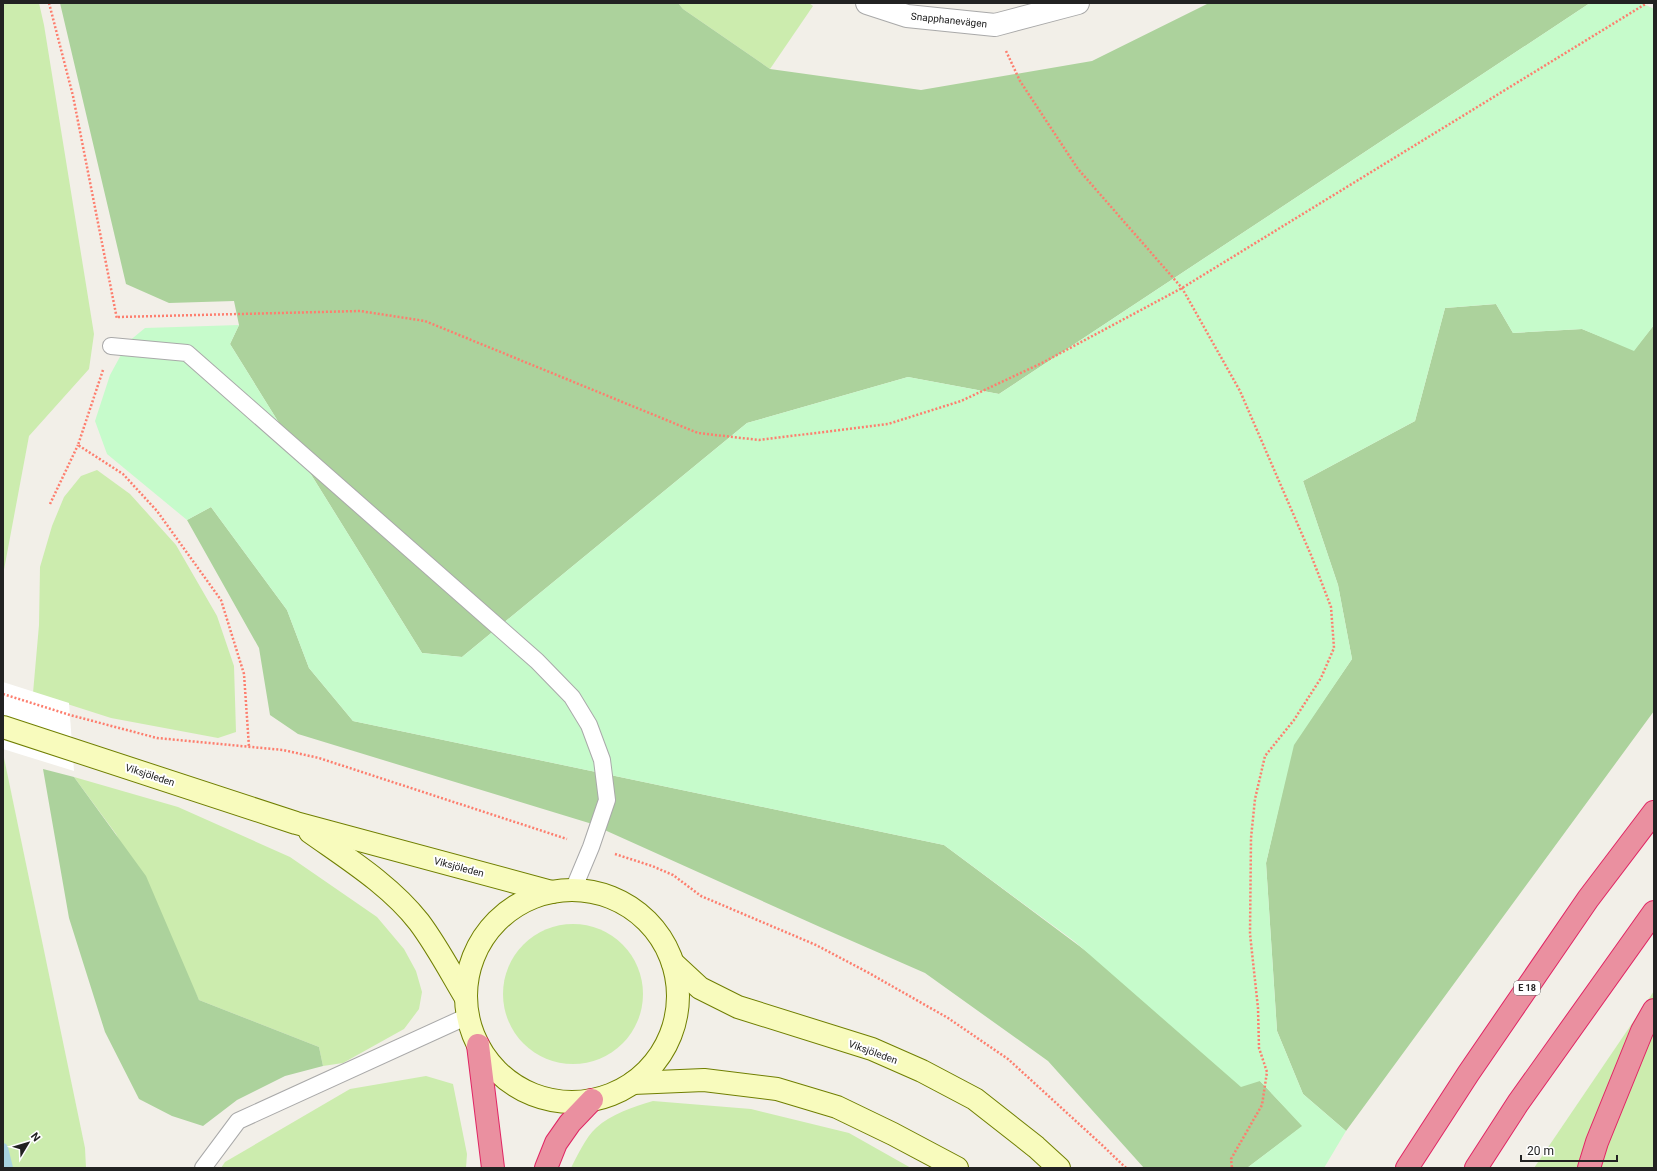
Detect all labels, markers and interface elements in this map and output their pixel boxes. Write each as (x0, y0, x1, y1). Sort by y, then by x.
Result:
street label: Snapphanevägen (910, 11, 988, 29)
street label: Viksjöleden (124, 762, 176, 788)
street label: Viksjöleden (433, 855, 485, 879)
road number: E 18 (1514, 981, 1540, 995)
street label: Viksjöleden (847, 1038, 899, 1066)
north arrow (8, 1123, 48, 1163)
text: N (28, 1130, 43, 1144)
scale bar (1521, 1137, 1617, 1163)
text: 20 m (1527, 1144, 1554, 1158)

